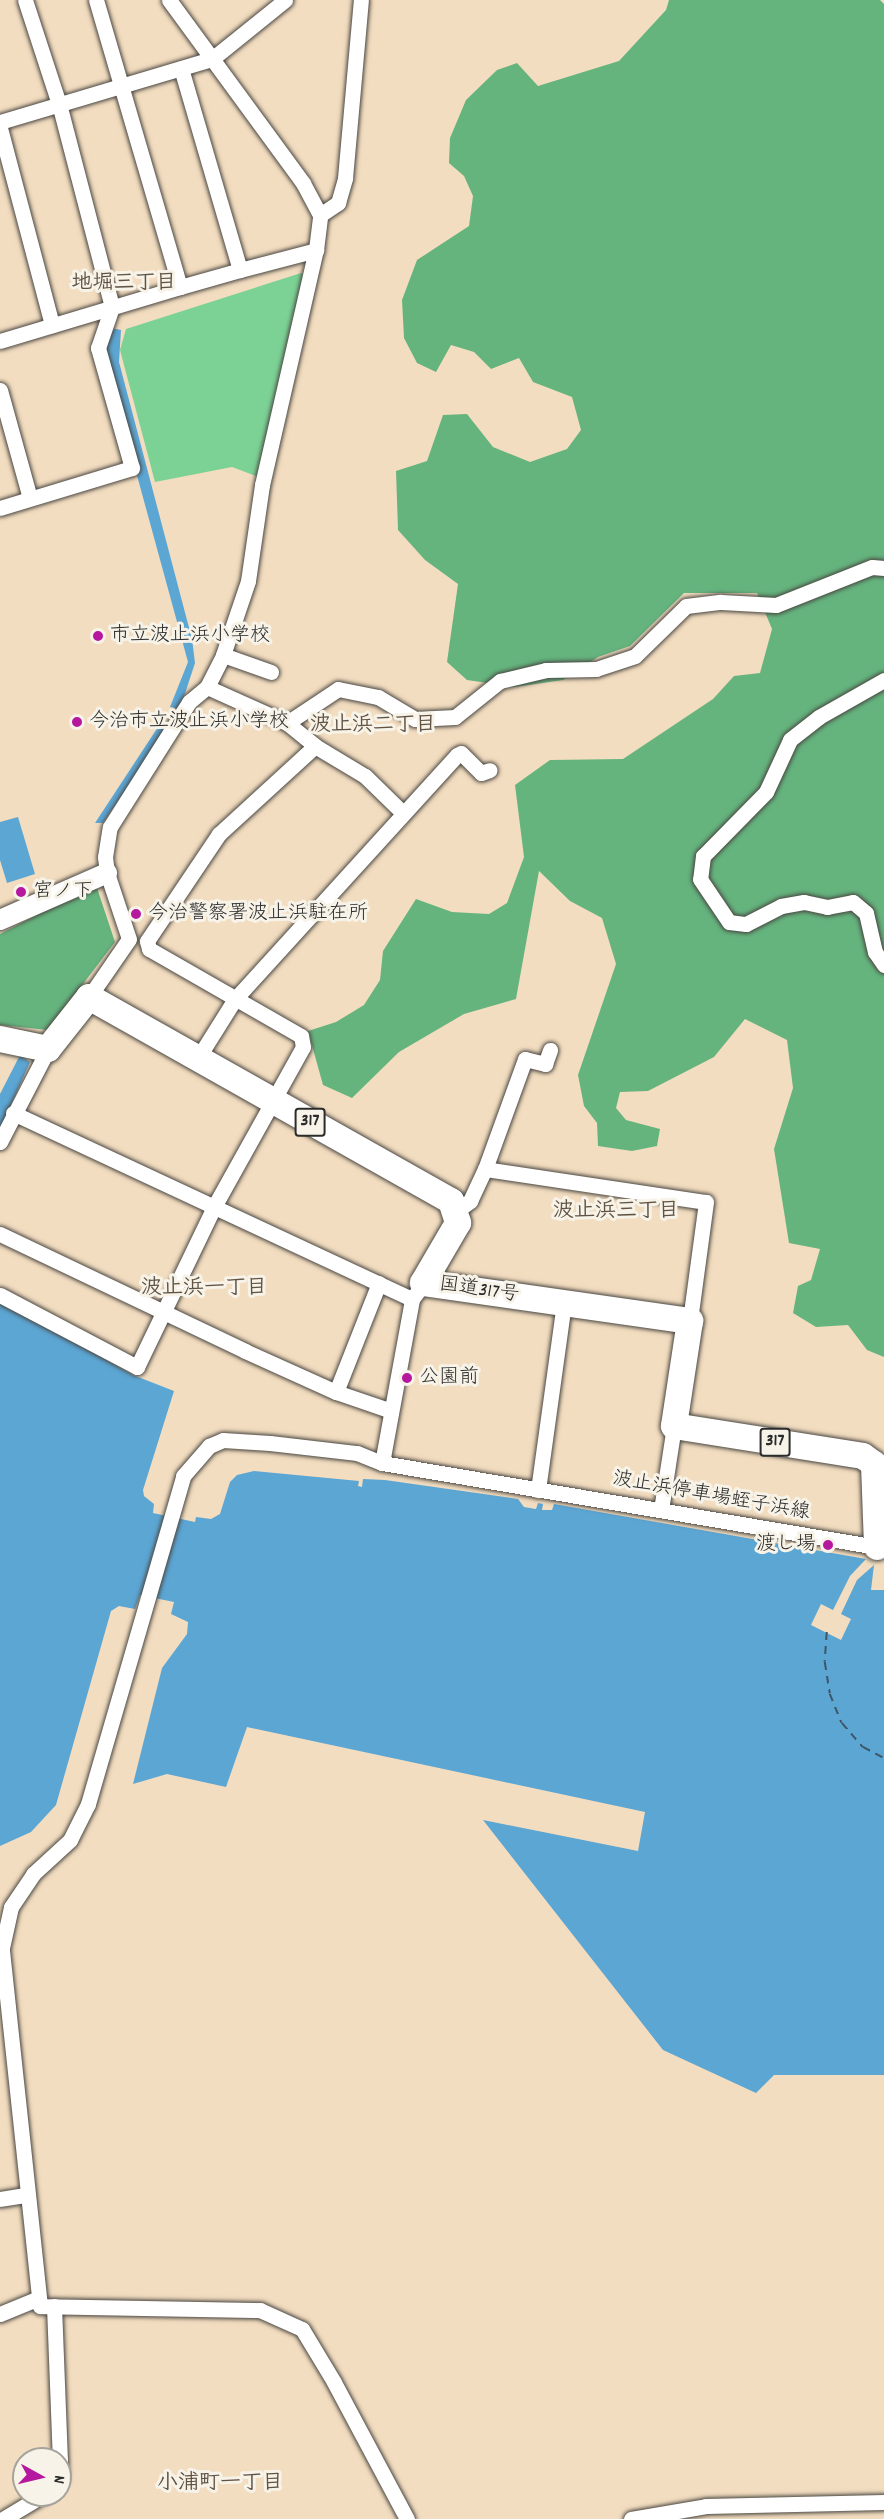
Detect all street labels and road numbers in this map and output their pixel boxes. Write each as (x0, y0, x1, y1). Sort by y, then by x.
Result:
road number: 317 (294, 1107, 326, 1137)
street label: 国道317号 (437, 1273, 521, 1309)
road number: 317 (758, 1427, 792, 1457)
street label: 波止浜停車場蛭子浜線 (610, 1468, 812, 1526)

